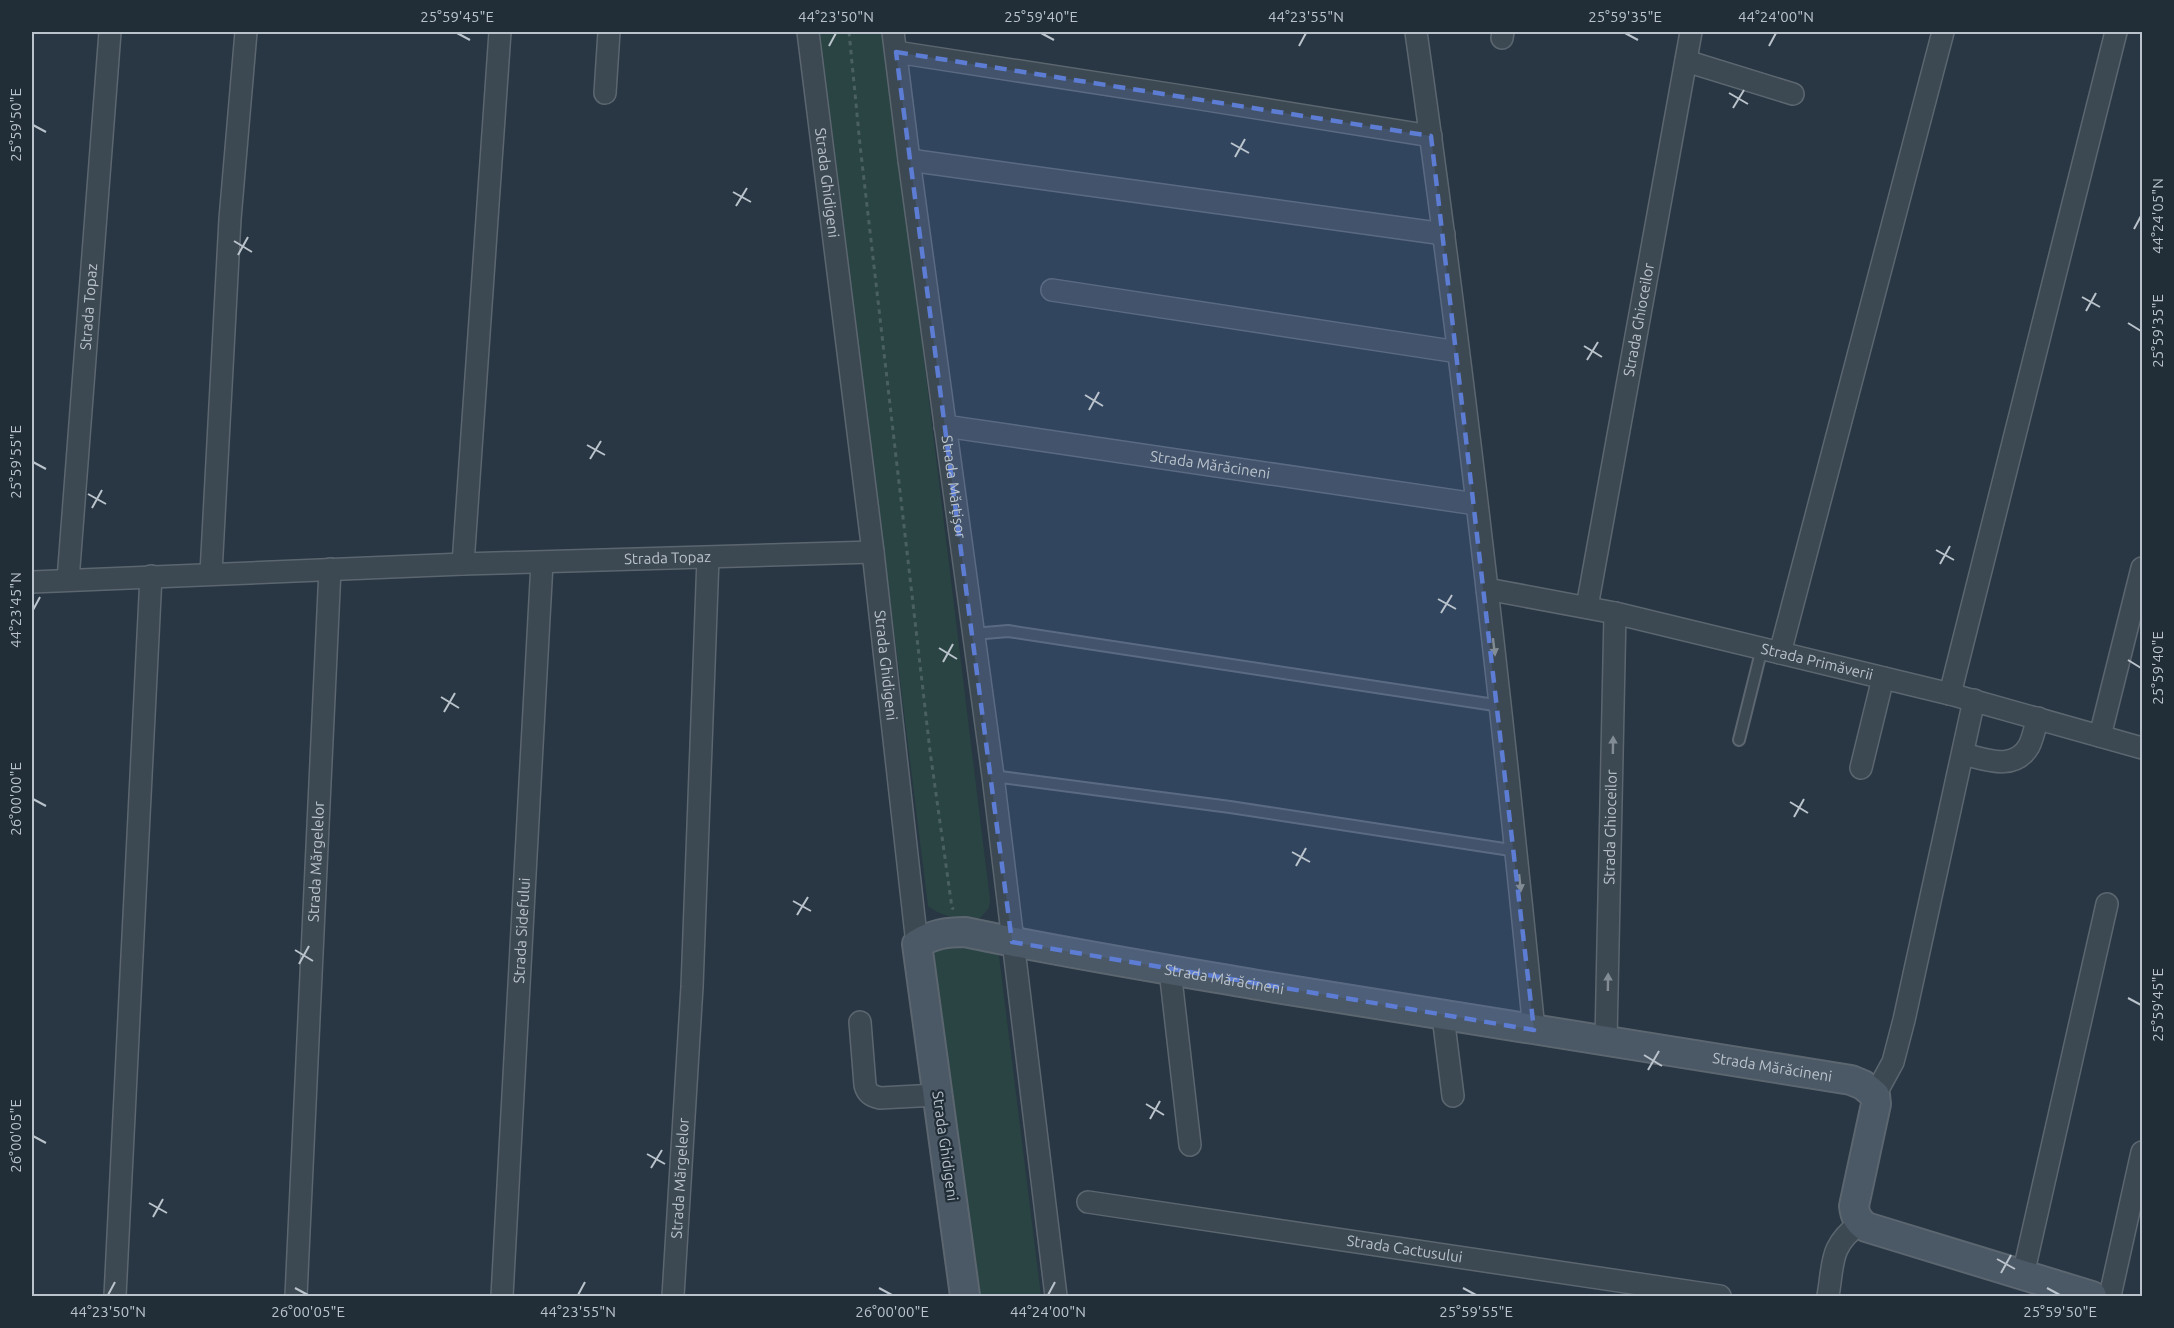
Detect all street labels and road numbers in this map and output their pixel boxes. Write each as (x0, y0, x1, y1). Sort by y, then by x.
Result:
street label: Strada Ghidigeni (812, 127, 843, 239)
street label: Strada Ghioceilor (1620, 261, 1657, 378)
street label: Strada Topaz (77, 263, 100, 351)
street label: Strada Mărțișor (939, 434, 970, 540)
street label: Strada Mărăcineni (1149, 447, 1271, 482)
street label: Strada Topaz (624, 548, 711, 567)
street label: Strada Ghidigeni (872, 609, 901, 721)
street label: Strada Primăverii (1759, 640, 1875, 683)
street label: Strada Ghioceilor (1600, 769, 1620, 885)
street label: Strada Mărgelelor (305, 800, 327, 922)
street label: Strada Sidefului (510, 877, 533, 984)
street label: Strada Mărăcineni (1163, 960, 1285, 997)
street label: Strada Mărăcineni (1711, 1049, 1833, 1085)
street label: Strada Ghidigeni (929, 1090, 962, 1202)
street label: Strada Mărgelelor (668, 1117, 692, 1239)
street label: Strada Cactusului (1346, 1232, 1464, 1266)

